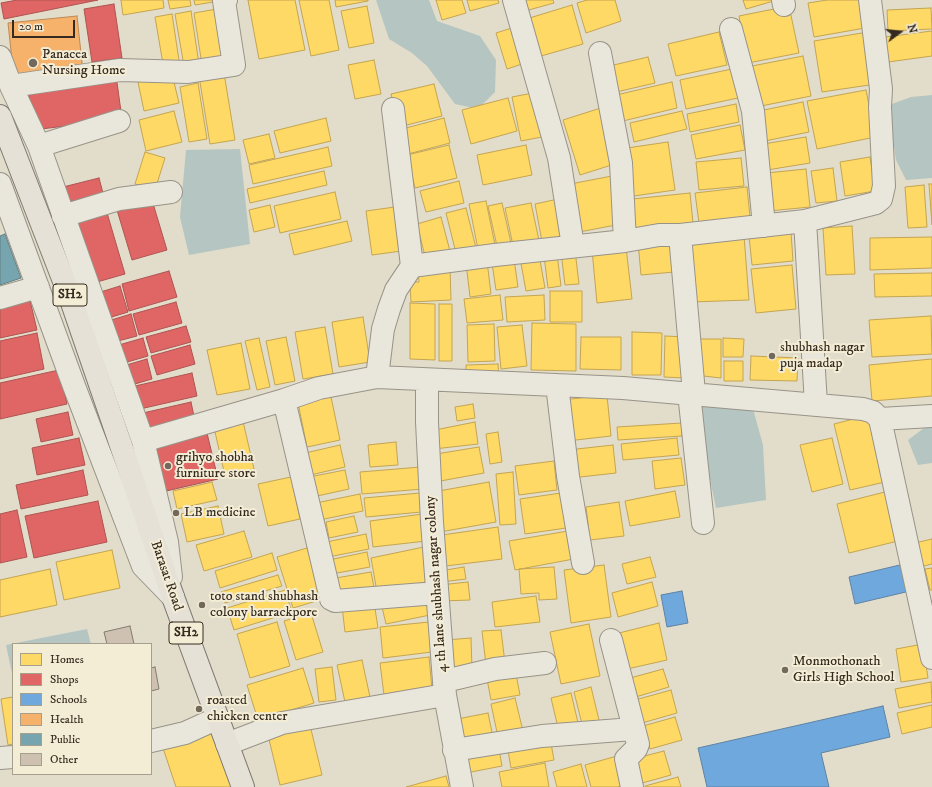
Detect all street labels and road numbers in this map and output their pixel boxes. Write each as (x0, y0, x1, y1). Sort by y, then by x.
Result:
road number: SH2 (53, 284, 87, 306)
street label: 4 th lane shubhash nagar colony (422, 495, 452, 673)
street label: Barasat Road (146, 539, 186, 613)
road number: SH2 (169, 622, 203, 644)

